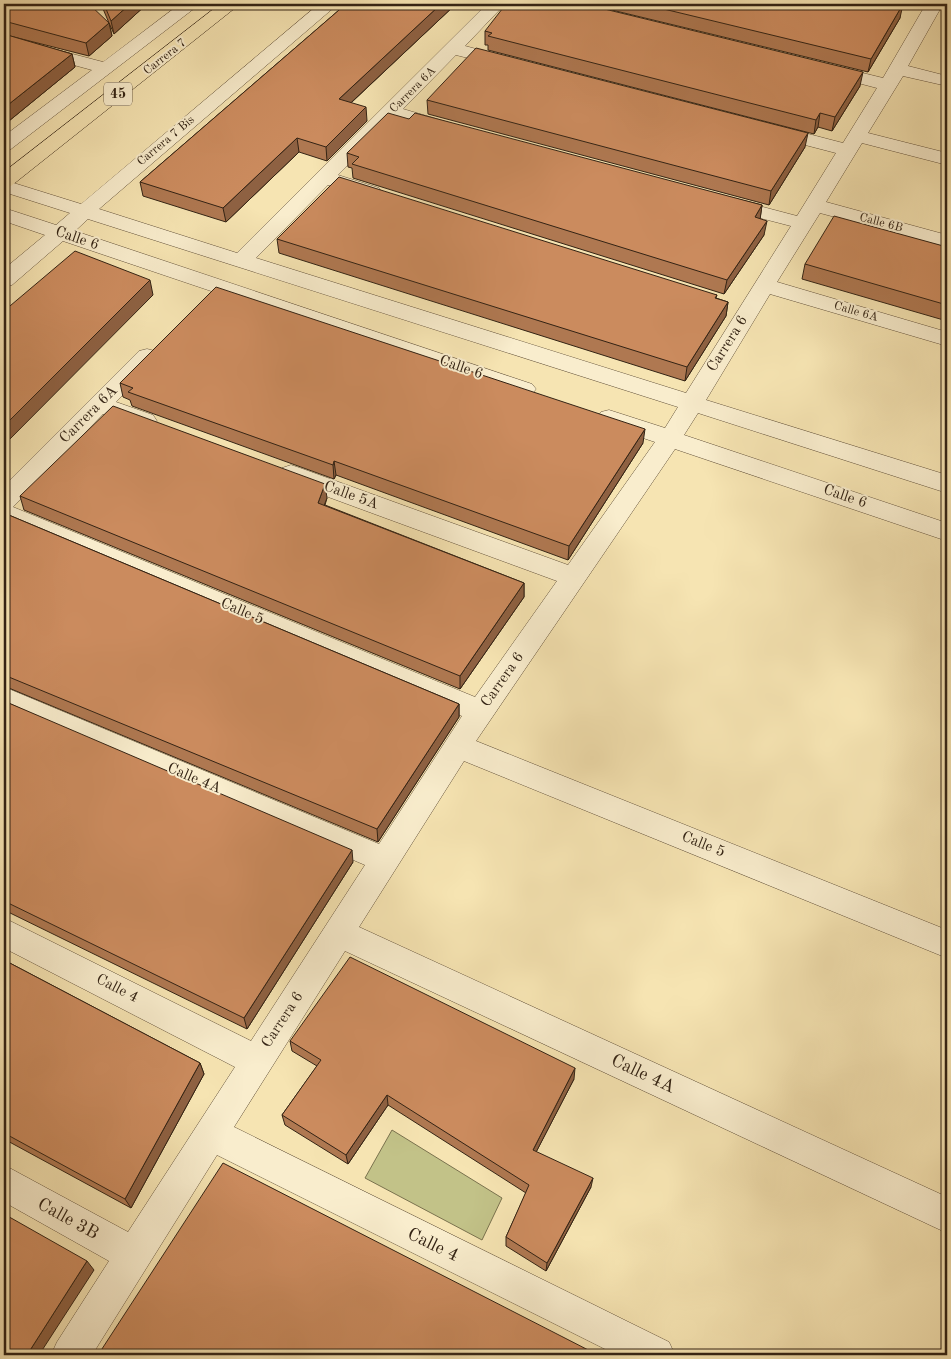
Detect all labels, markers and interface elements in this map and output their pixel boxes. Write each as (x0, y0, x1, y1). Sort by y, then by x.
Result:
street label: Carrera 7 (141, 37, 189, 77)
street label: Carrera 6A (388, 65, 438, 115)
road number: 45 (104, 82, 132, 106)
street label: Carrera 7 Bis (135, 114, 197, 168)
street label: Calle 6B (858, 211, 904, 235)
street label: Calle 6 (53, 225, 101, 253)
street label: Calle 6A (832, 300, 880, 324)
street label: Carrera 6 (705, 313, 751, 375)
street label: Calle 6 (437, 354, 485, 382)
street label: Carrera 6A (57, 383, 121, 447)
street label: Calle 5A (322, 479, 381, 513)
street label: Calle 6 (821, 483, 869, 511)
street label: Calle 5 (218, 596, 266, 628)
street label: Carrera 6 (479, 650, 527, 710)
street label: Calle 4A (165, 761, 224, 797)
street label: Calle 5 (679, 830, 727, 860)
street label: Calle 4 (93, 972, 141, 1006)
street label: Carrera 6 (260, 989, 306, 1051)
street label: Calle 4A (608, 1051, 678, 1097)
street label: Calle 3B (34, 1195, 102, 1243)
street label: Calle 4 (405, 1225, 461, 1265)

